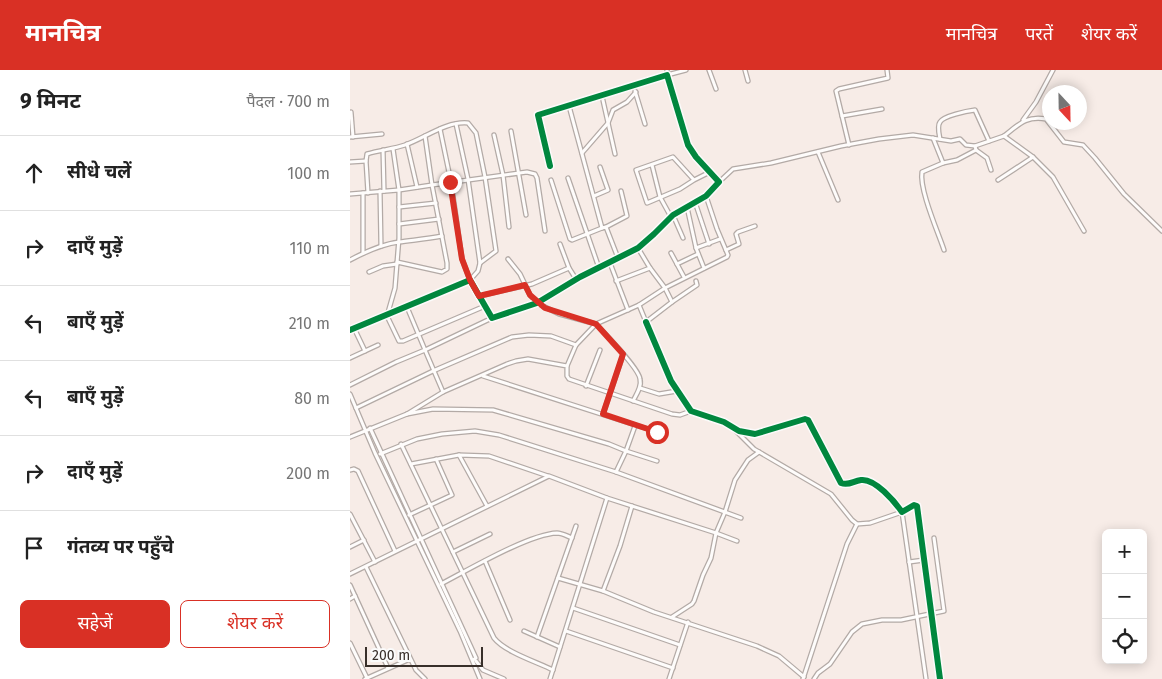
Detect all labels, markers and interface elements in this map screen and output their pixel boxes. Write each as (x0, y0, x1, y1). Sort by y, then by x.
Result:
text: मानचित्र (25, 19, 101, 47)
text: मानचित्र (946, 23, 997, 45)
text: परतें (1025, 23, 1053, 45)
text: शेयर करें (1081, 23, 1137, 45)
north arrow (1042, 85, 1087, 130)
text: 9 मिनट (20, 88, 81, 114)
text: पैदल · 700 m (247, 92, 330, 111)
icon: ahead (20, 159, 48, 187)
text: सीधे चलें (67, 160, 131, 183)
text: 100 m (287, 164, 330, 183)
route end (439, 171, 462, 194)
icon: right (20, 234, 48, 262)
text: दाएँ मुड़ें (67, 235, 123, 258)
text: 110 m (289, 239, 330, 258)
icon: left (20, 309, 48, 337)
text: बाएँ मुड़ें (67, 310, 124, 333)
text: 210 m (289, 314, 330, 333)
icon: left (20, 384, 48, 412)
text: बाएँ मुड़ें (67, 385, 124, 408)
text: 80 m (294, 389, 330, 408)
route start (646, 421, 669, 444)
icon: right (20, 459, 48, 487)
text: दाएँ मुड़ें (67, 460, 123, 483)
text: 200 m (286, 464, 330, 483)
map controls (1102, 529, 1147, 664)
button: + (1102, 529, 1147, 574)
icon: arrive (20, 534, 48, 562)
text: गंतव्य पर पहुँचे (67, 535, 174, 558)
button: − (1102, 574, 1147, 619)
button: सहेजें (20, 600, 170, 648)
button: शेयर करें (180, 600, 330, 648)
button: locate (1102, 619, 1147, 664)
scale bar (365, 644, 482, 667)
text: 200 m (372, 647, 410, 664)

